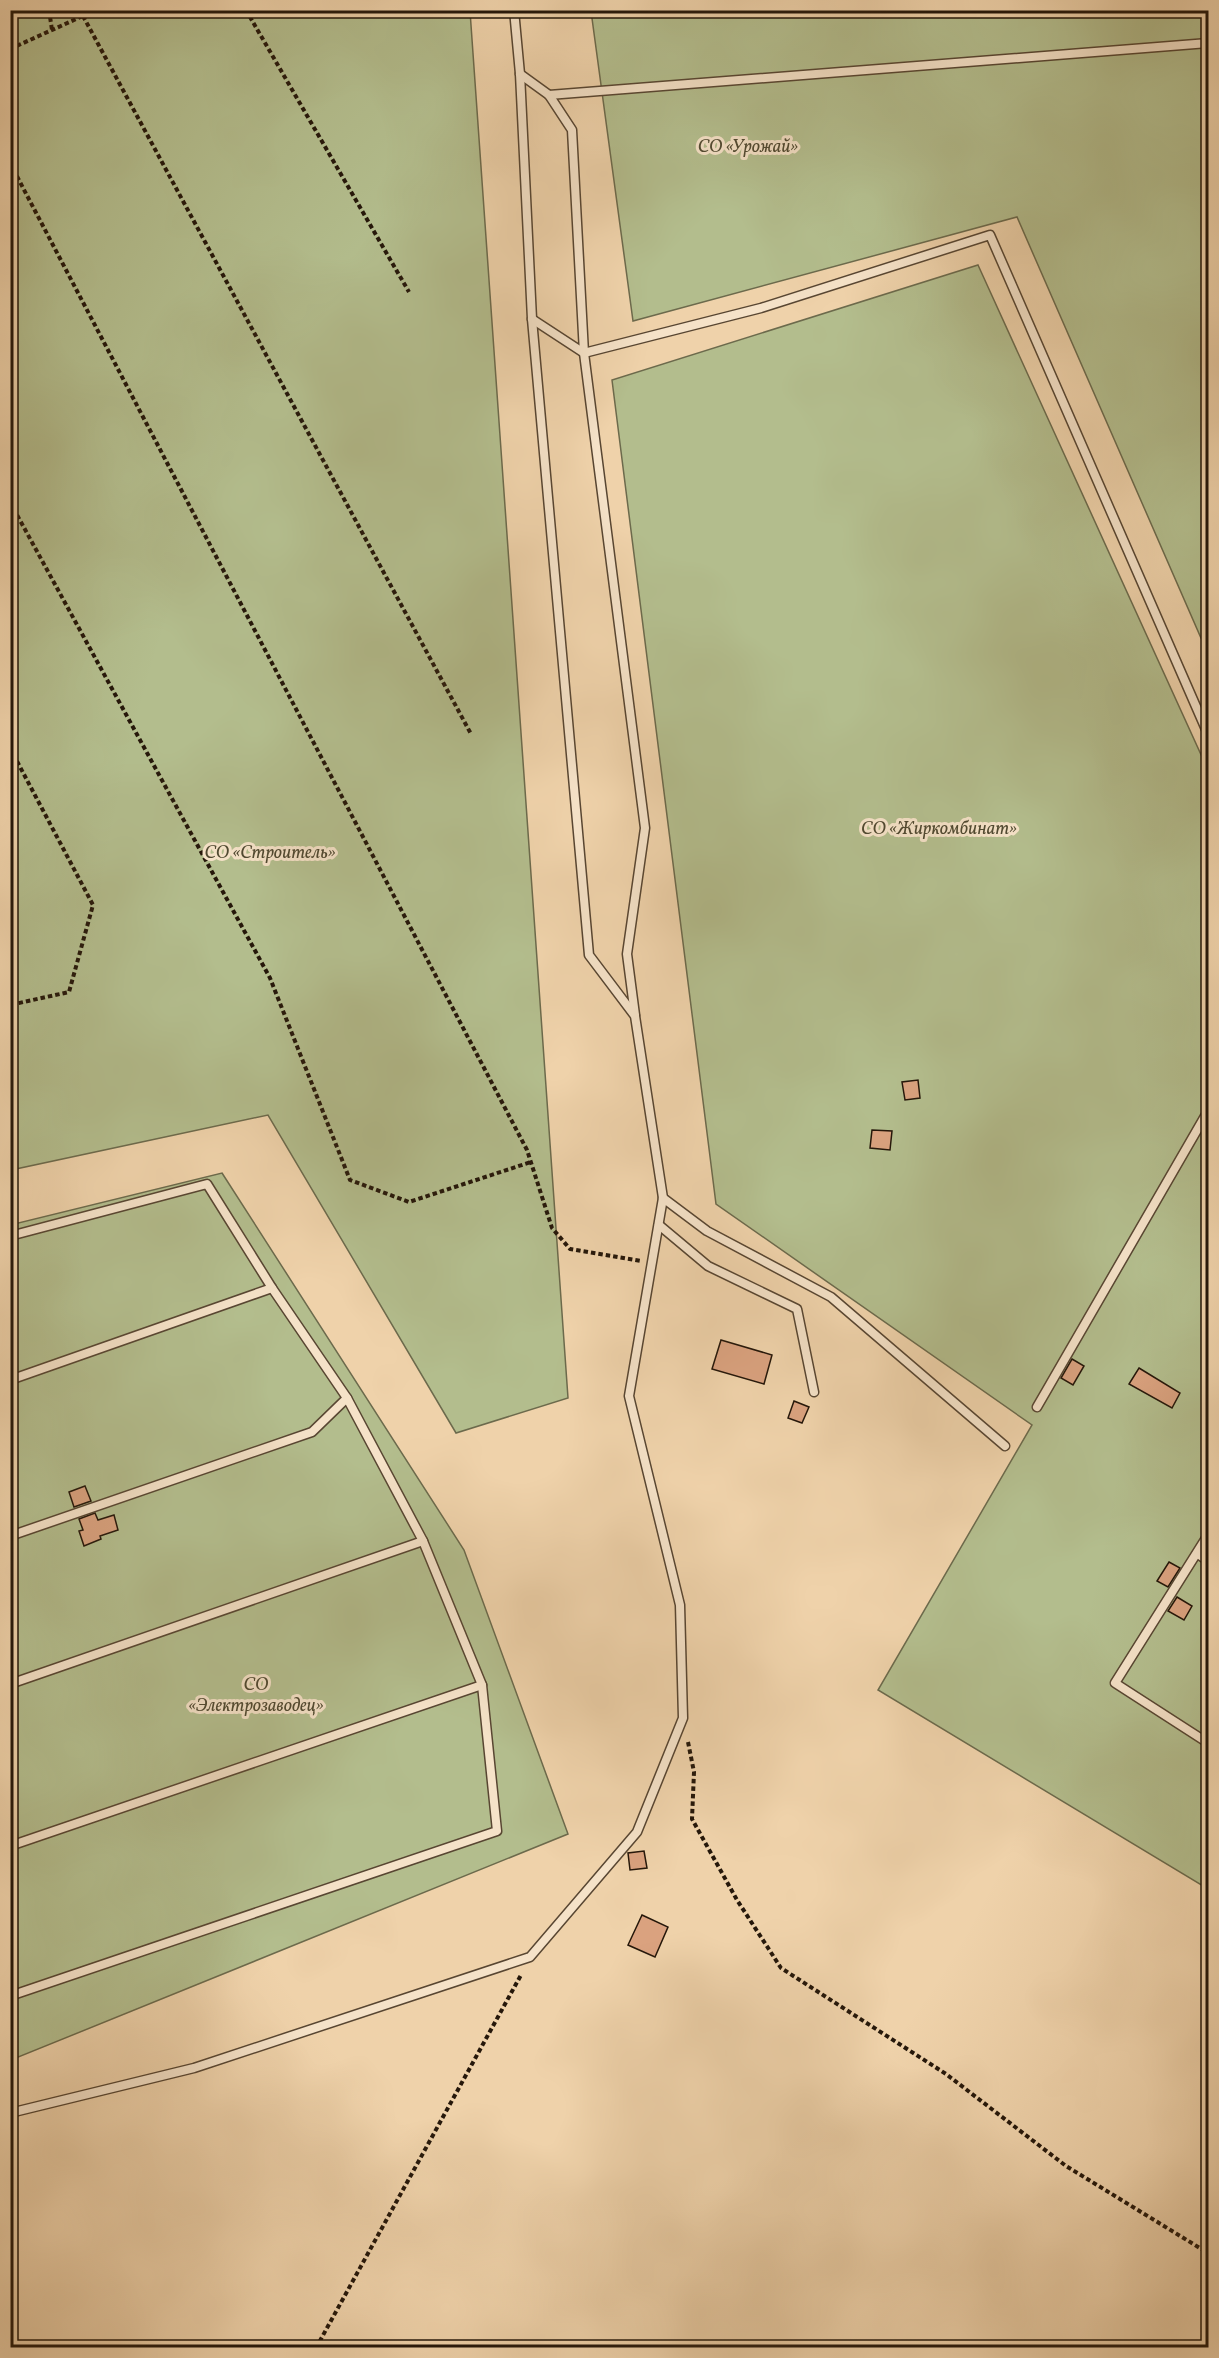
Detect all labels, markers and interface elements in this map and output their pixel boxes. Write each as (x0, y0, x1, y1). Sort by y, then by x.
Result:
park label: СО «Урожай» (698, 135, 798, 160)
park label: СО «Жиркомбинат» (861, 817, 1017, 842)
park label: СО «Строитель» (204, 841, 336, 866)
park label: СО «Электрозаводец» (188, 1673, 324, 1719)

